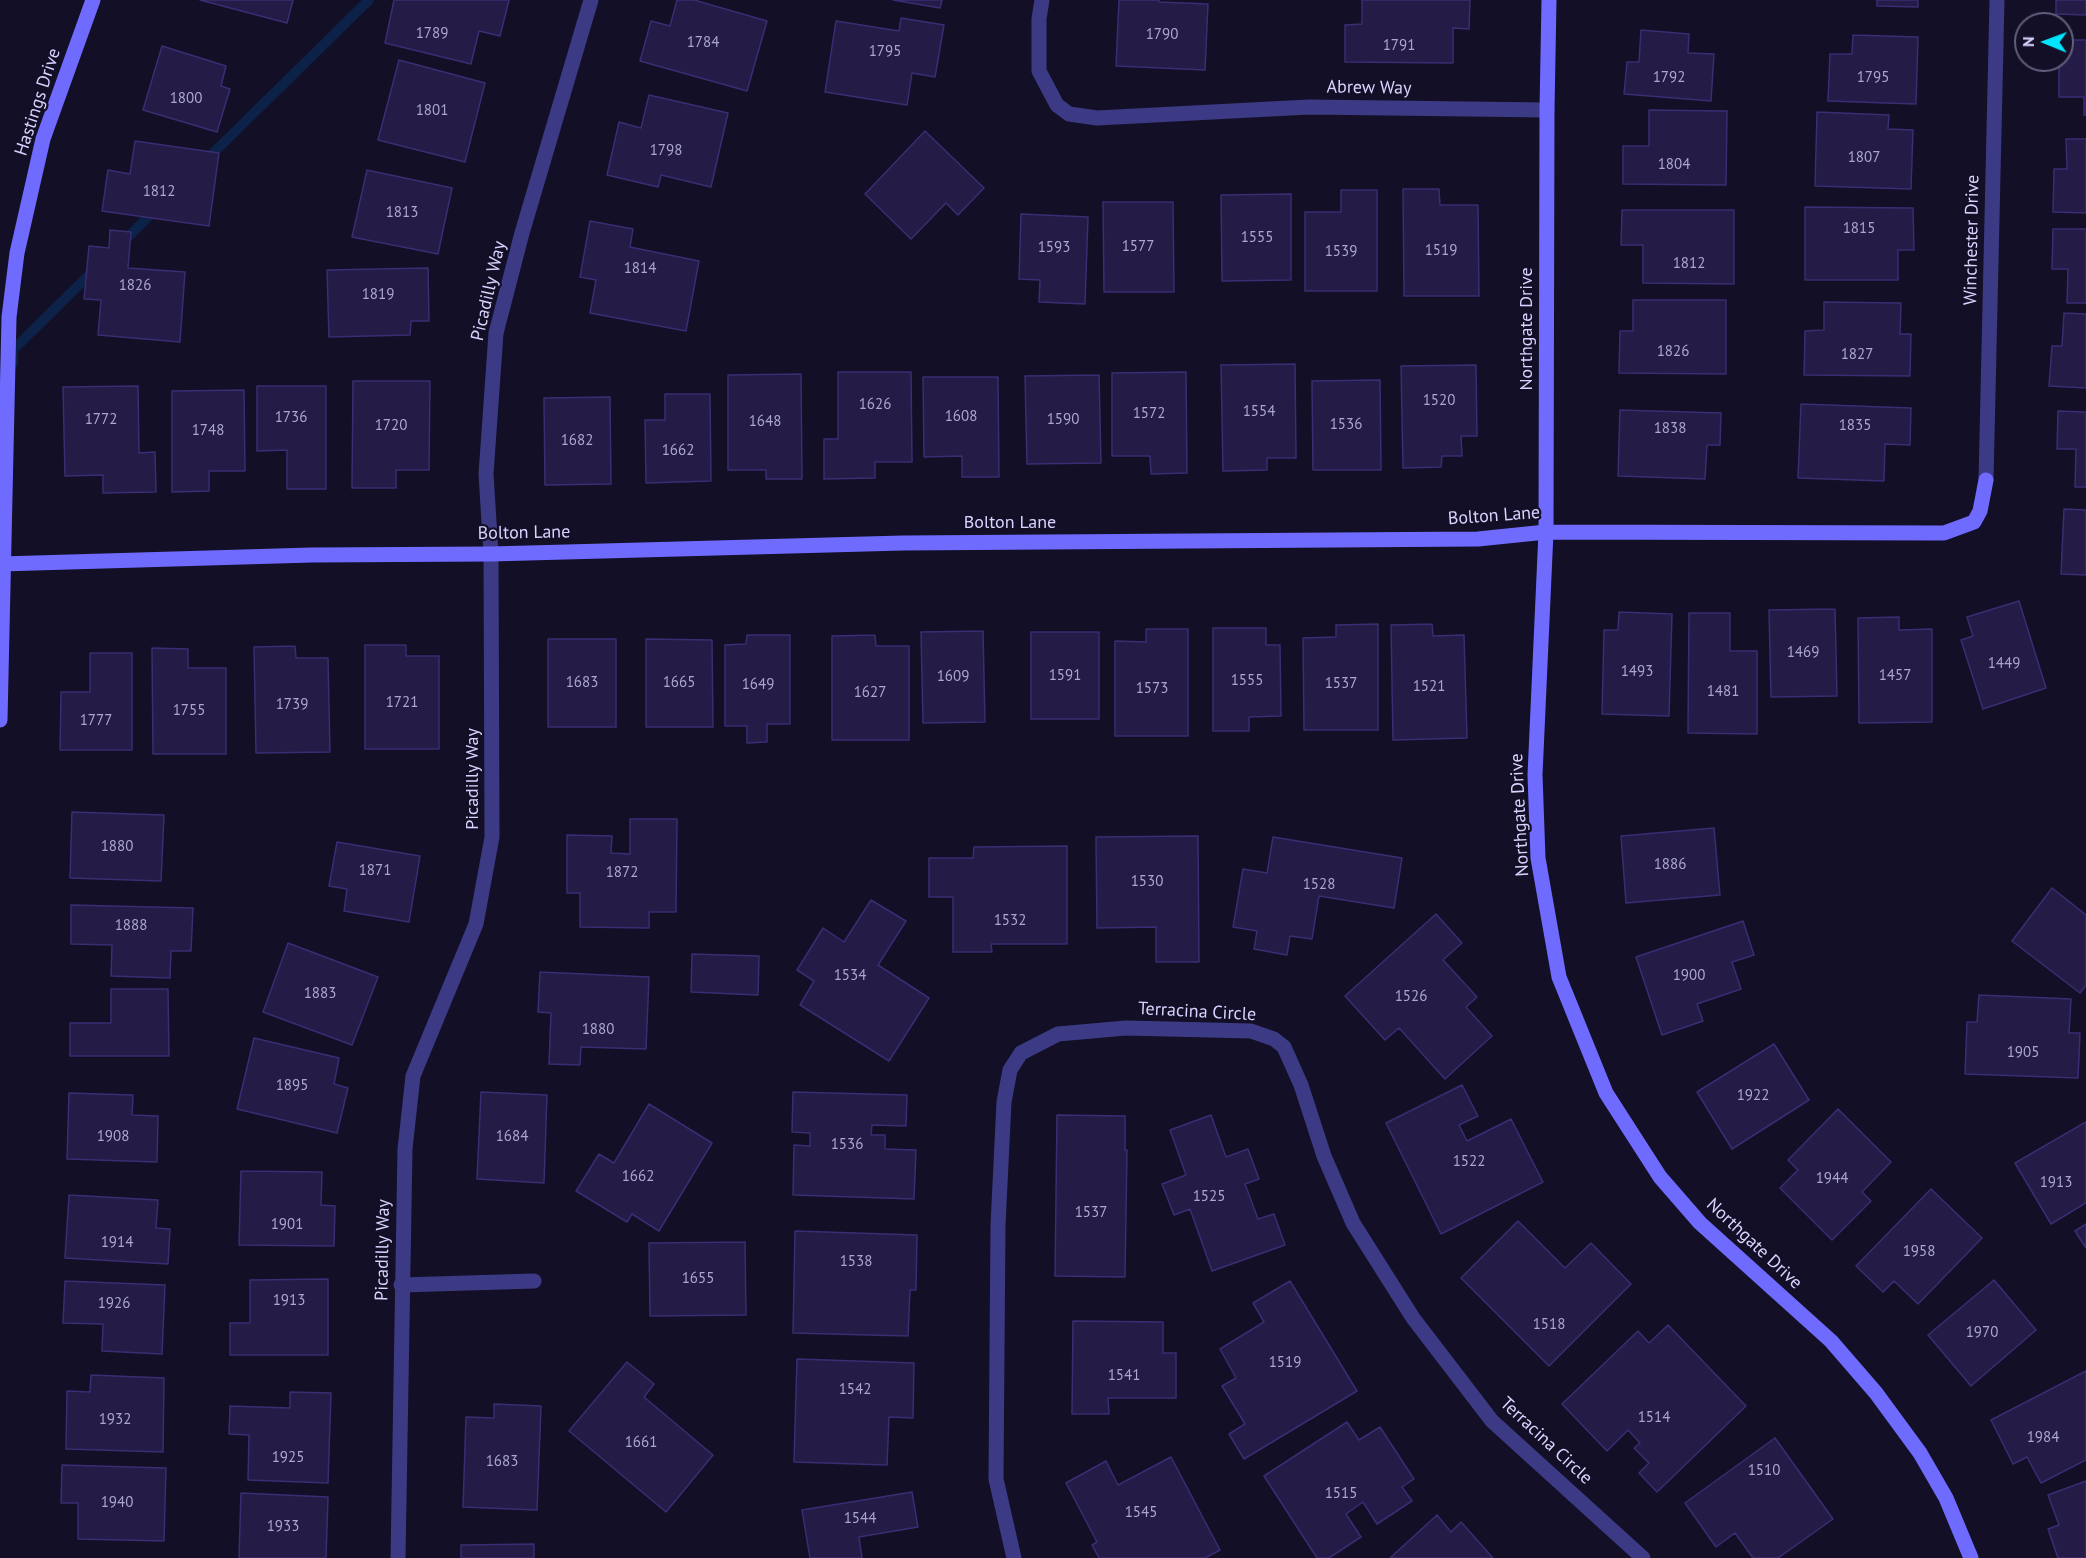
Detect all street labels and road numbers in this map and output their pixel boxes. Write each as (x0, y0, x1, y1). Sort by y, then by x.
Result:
street label: Hastings Drive (10, 46, 66, 158)
street label: Abrew Way (1326, 76, 1412, 100)
street label: Winchester Drive (1960, 175, 1984, 305)
street label: Picadilly Way (467, 239, 511, 343)
street label: Northgate Drive (1516, 267, 1538, 391)
street label: Bolton Lane (1447, 502, 1541, 530)
street label: Bolton Lane (964, 512, 1056, 534)
street label: Bolton Lane (478, 521, 570, 545)
street label: Picadilly Way (462, 728, 484, 830)
street label: Northgate Drive (1506, 753, 1534, 877)
street label: Terracina Circle (1137, 998, 1257, 1026)
street label: Northgate Drive (1702, 1194, 1806, 1294)
street label: Picadilly Way (371, 1199, 395, 1301)
street label: Terracina Circle (1495, 1393, 1597, 1489)

